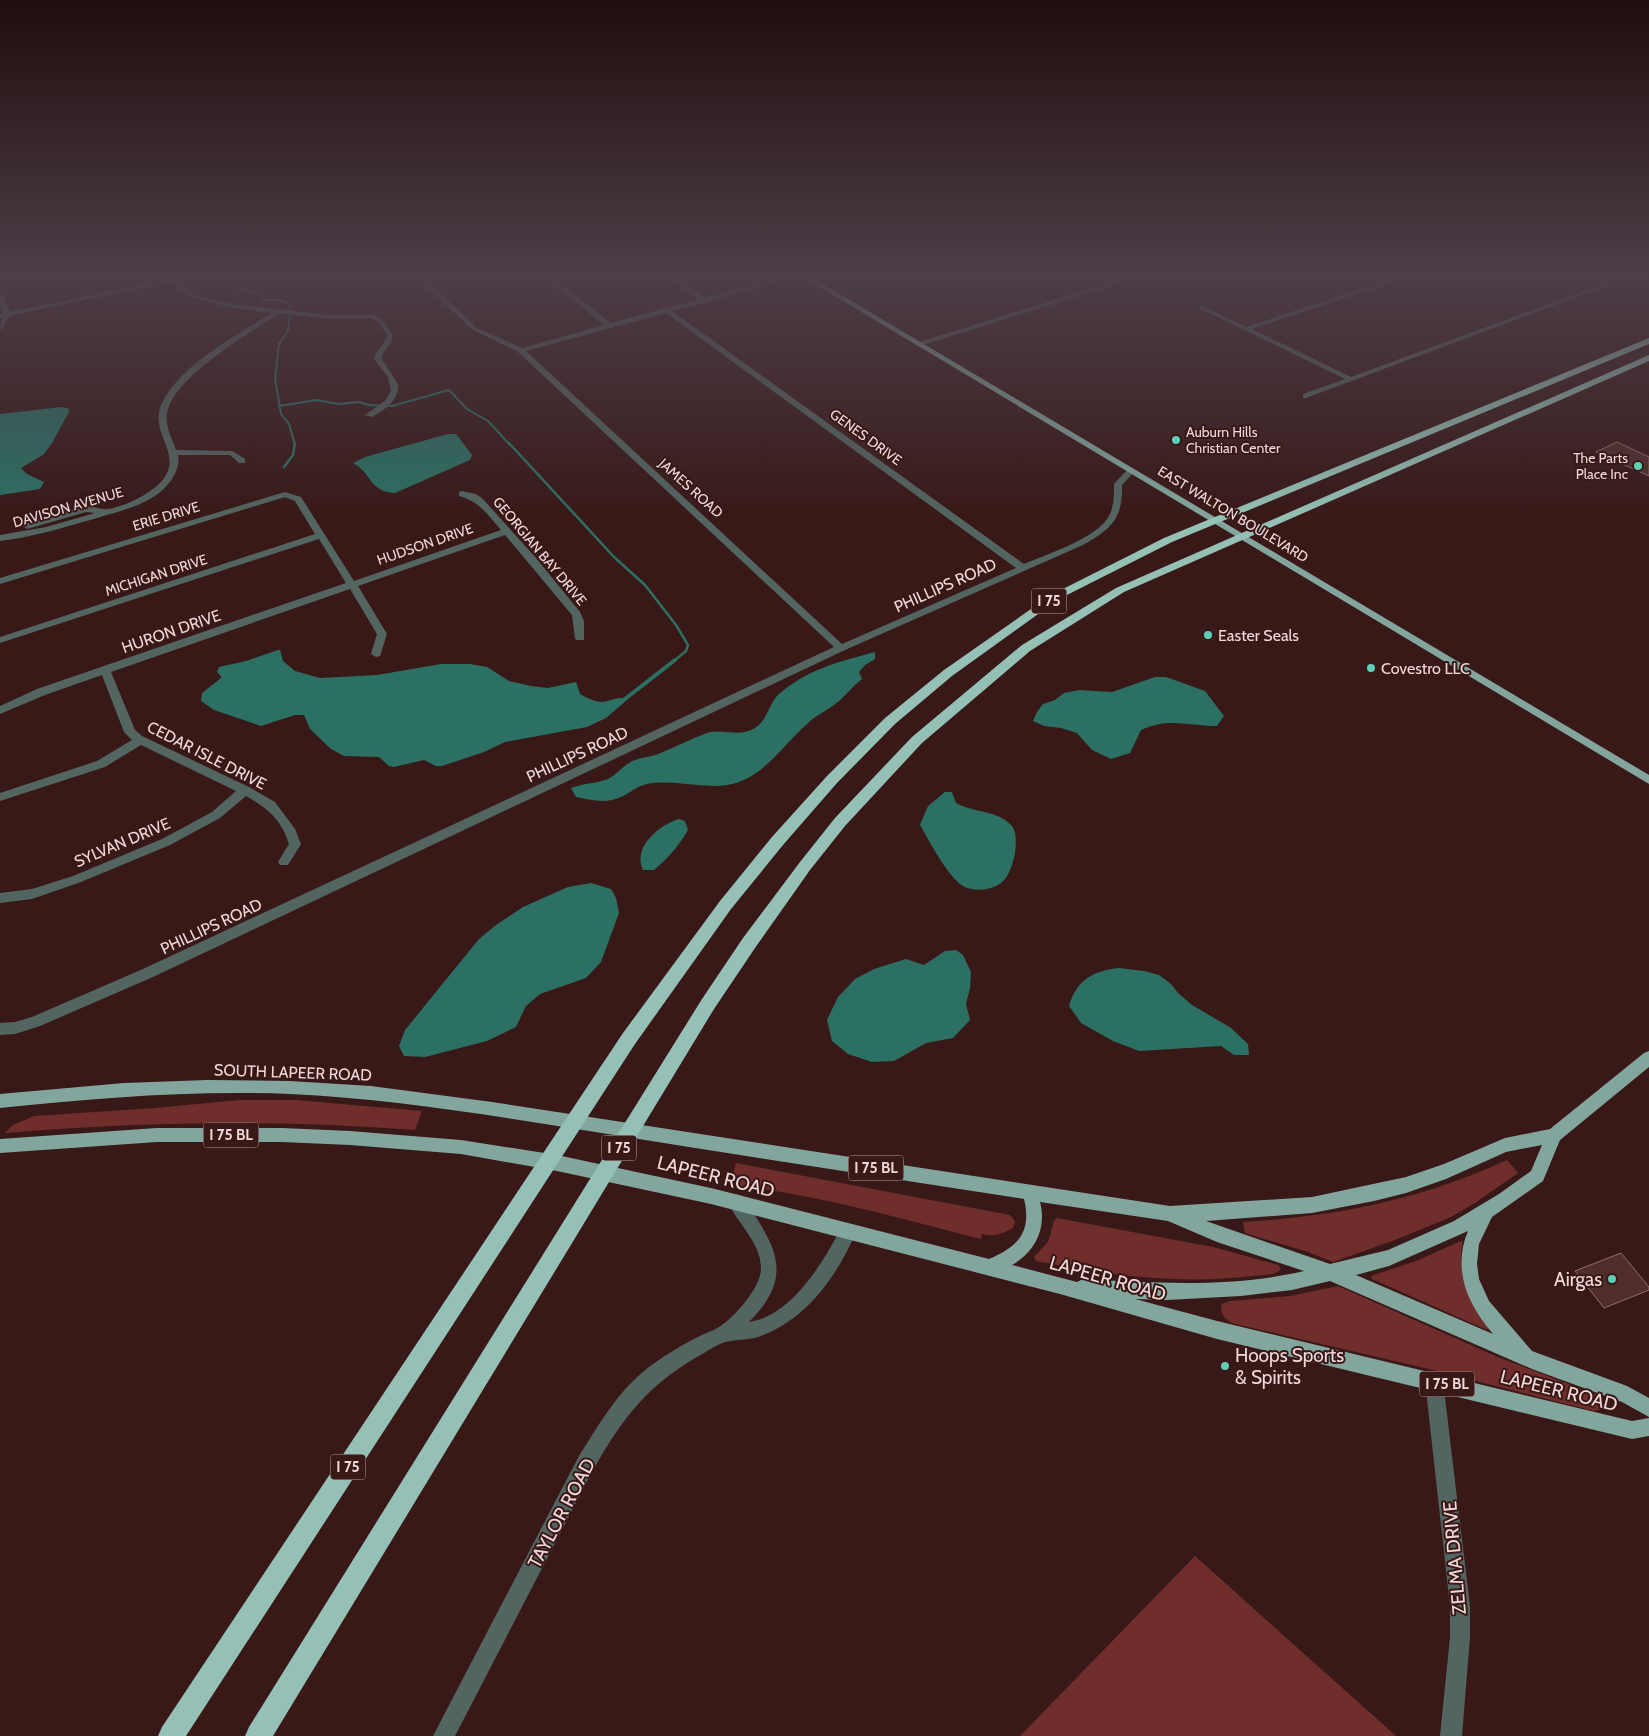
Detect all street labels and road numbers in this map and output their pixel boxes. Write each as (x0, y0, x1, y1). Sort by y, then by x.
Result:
street label: GENES DRIVE (826, 405, 906, 469)
street label: JAMES ROAD (654, 454, 727, 522)
street label: EAST WALTON BOULEVARD (1154, 462, 1312, 566)
street label: DAVISON AVENUE (11, 483, 126, 531)
street label: GEORGIAN BAY DRIVE (489, 493, 591, 609)
street label: ERIE DRIVE (130, 497, 202, 535)
street label: HUDSON DRIVE (374, 519, 476, 569)
street label: MICHIGAN DRIVE (103, 550, 210, 600)
street label: PHILLIPS ROAD (891, 554, 999, 617)
road number: I 75 (1032, 588, 1066, 614)
street label: HURON DRIVE (119, 606, 223, 657)
street label: CEDAR ISLE DRIVE (144, 717, 270, 794)
street label: PHILLIPS ROAD (523, 723, 631, 786)
street label: SYLVAN DRIVE (71, 814, 173, 871)
street label: PHILLIPS ROAD (157, 895, 265, 958)
street label: SOUTH LAPEER ROAD (214, 1060, 372, 1085)
road number: I 75 BL (204, 1122, 258, 1148)
road number: I 75 (602, 1136, 636, 1160)
street label: LAPEER ROAD (655, 1151, 777, 1202)
road number: I 75 BL (848, 1156, 904, 1180)
street label: LAPEER ROAD (1047, 1251, 1169, 1306)
street label: LAPEER ROAD (1498, 1365, 1620, 1416)
road number: I 75 BL (1420, 1372, 1474, 1396)
road number: I 75 (330, 1454, 366, 1480)
street label: TAYLOR ROAD (523, 1454, 600, 1572)
street label: ZELMA DRIVE (1438, 1500, 1471, 1616)

